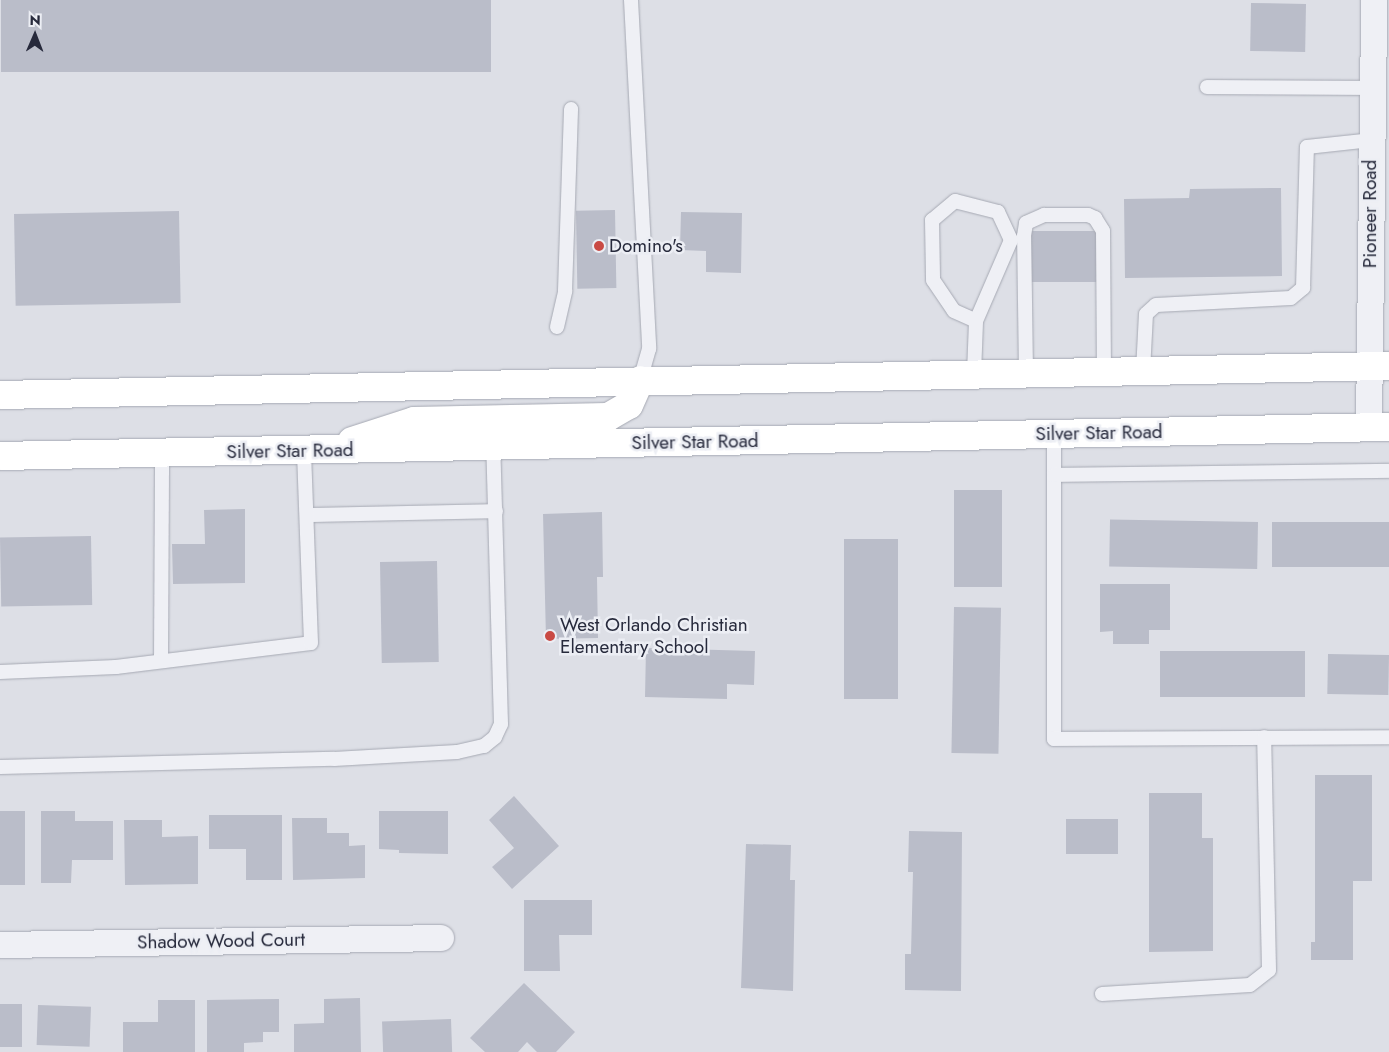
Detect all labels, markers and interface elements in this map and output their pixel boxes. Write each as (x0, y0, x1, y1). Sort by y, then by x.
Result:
north arrow (10, 10, 60, 60)
text: N (30, 10, 41, 30)
street label: Pioneer Road (1359, 160, 1381, 268)
place label: Domino's (609, 235, 683, 257)
marker: Domino's (593, 240, 605, 252)
street label: Silver Star Road (1035, 420, 1163, 446)
street label: Silver Star Road (631, 429, 759, 455)
street label: Silver Star Road (226, 438, 354, 464)
place label: West Orlando Christian Elementary School (560, 614, 748, 658)
marker: West Orlando Christian Elementary School (544, 630, 556, 642)
street label: Shadow Wood Court (137, 928, 305, 954)

